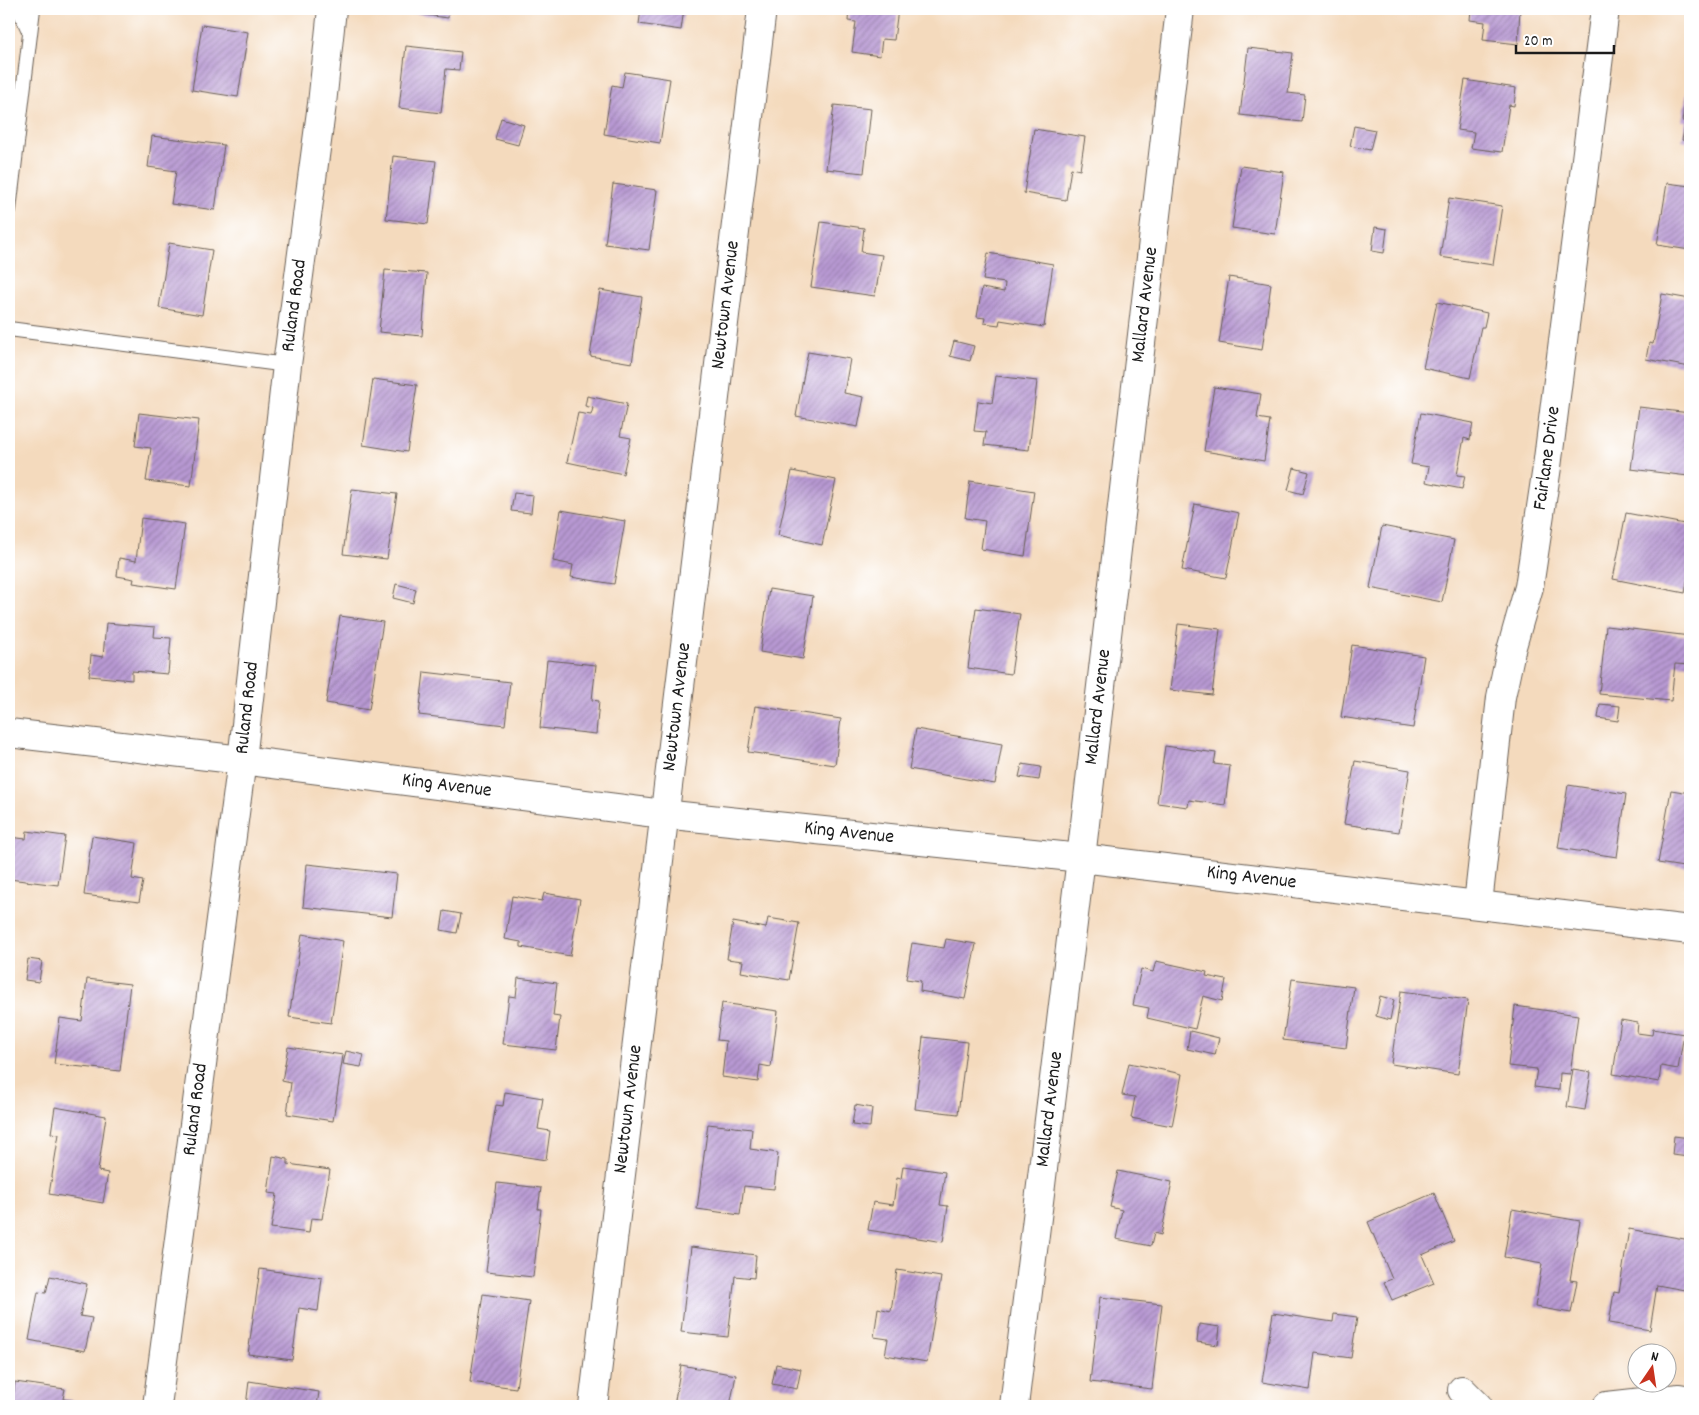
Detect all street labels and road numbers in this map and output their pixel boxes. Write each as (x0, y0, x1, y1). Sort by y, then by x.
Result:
street label: Newtown Avenue (705, 239, 748, 371)
street label: Mallard Avenue (1125, 245, 1166, 364)
street label: Ruland Road (275, 258, 315, 354)
street label: Fairlane Drive (1527, 404, 1569, 512)
street label: Newtown Avenue (656, 641, 699, 773)
street label: Mallard Avenue (1078, 648, 1119, 766)
street label: Ruland Road (229, 660, 267, 756)
street label: King Avenue (400, 767, 494, 806)
street label: King Avenue (803, 815, 896, 852)
street label: King Avenue (1205, 859, 1298, 897)
street label: Newtown Avenue (607, 1043, 651, 1175)
street label: Mallard Avenue (1029, 1050, 1071, 1169)
street label: Ruland Road (176, 1062, 216, 1158)

